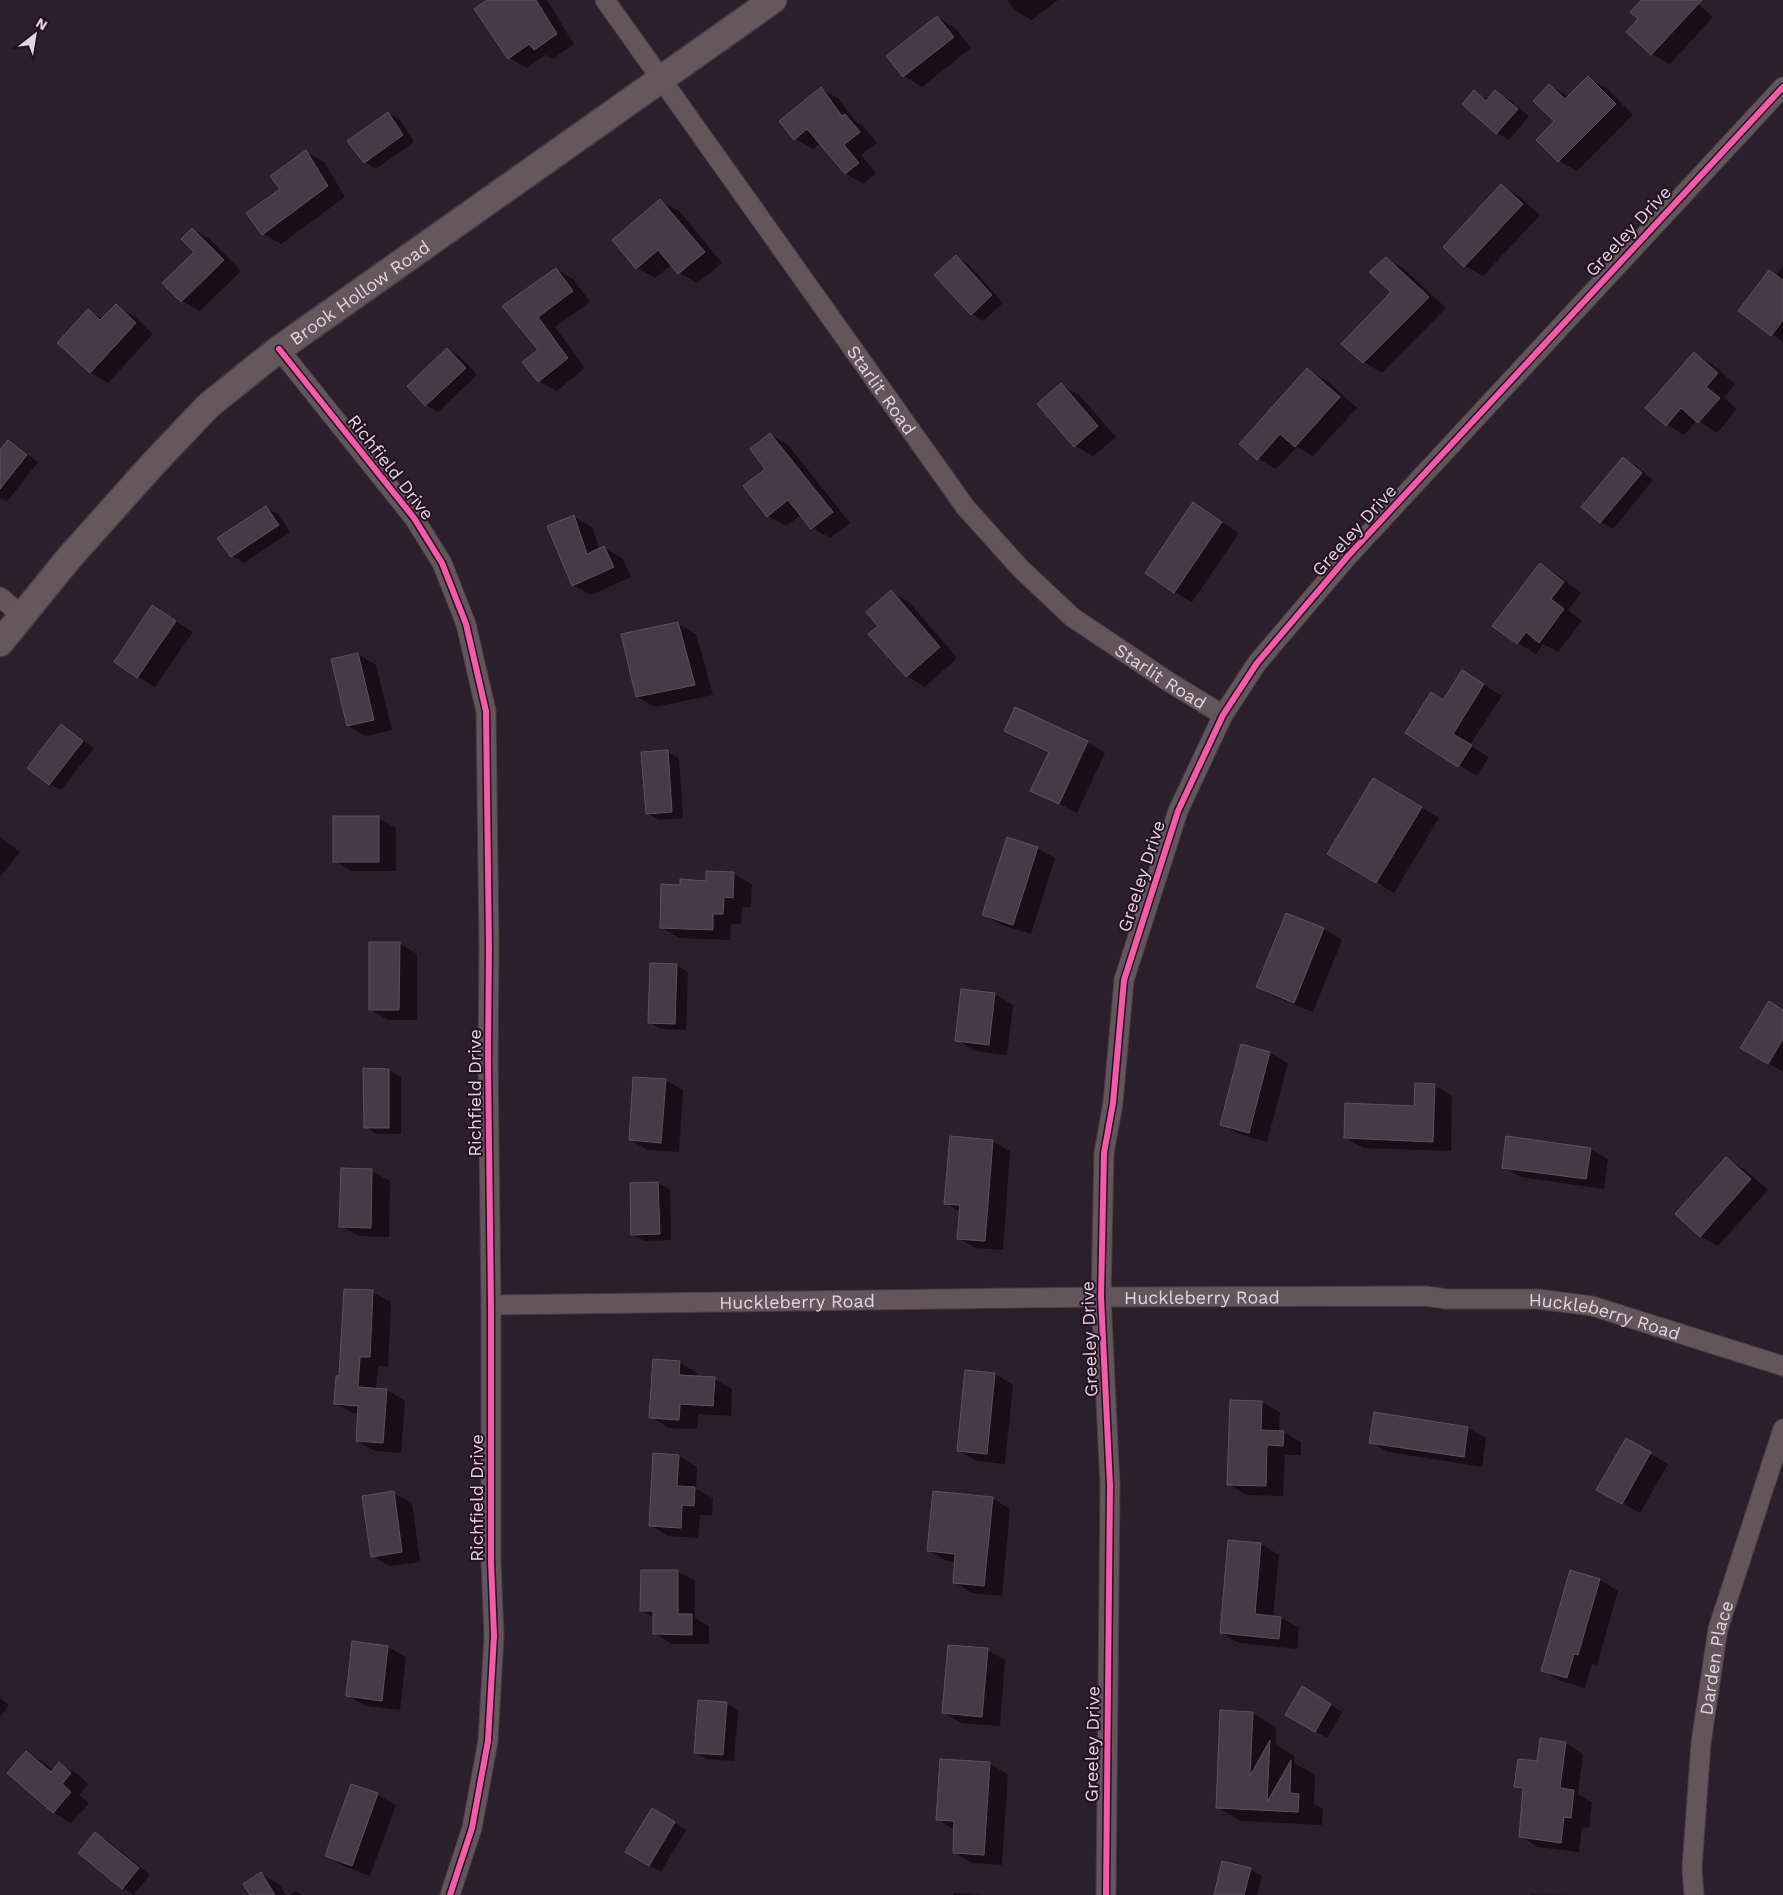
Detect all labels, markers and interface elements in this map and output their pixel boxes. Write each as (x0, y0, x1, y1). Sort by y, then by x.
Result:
north arrow (10, 10, 60, 60)
text: N (33, 14, 50, 33)
street label: Greeley Drive (1581, 181, 1675, 281)
street label: Brook Hollow Road (285, 236, 434, 349)
street label: Starlit Road (843, 341, 921, 438)
street label: Richfield Drive (343, 410, 439, 524)
street label: Greeley Drive (1307, 480, 1401, 580)
street label: Starlit Road (1111, 639, 1210, 713)
street label: Greeley Drive (1113, 818, 1169, 934)
street label: Richfield Drive (464, 1029, 485, 1157)
street label: Greeley Drive (1076, 1281, 1102, 1397)
street label: Huckleberry Road (1124, 1286, 1280, 1307)
street label: Huckleberry Road (719, 1289, 875, 1313)
street label: Huckleberry Road (1529, 1289, 1683, 1344)
street label: Richfield Drive (466, 1434, 487, 1562)
street label: Darden Place (1695, 1598, 1737, 1716)
street label: Greeley Drive (1080, 1686, 1104, 1802)

